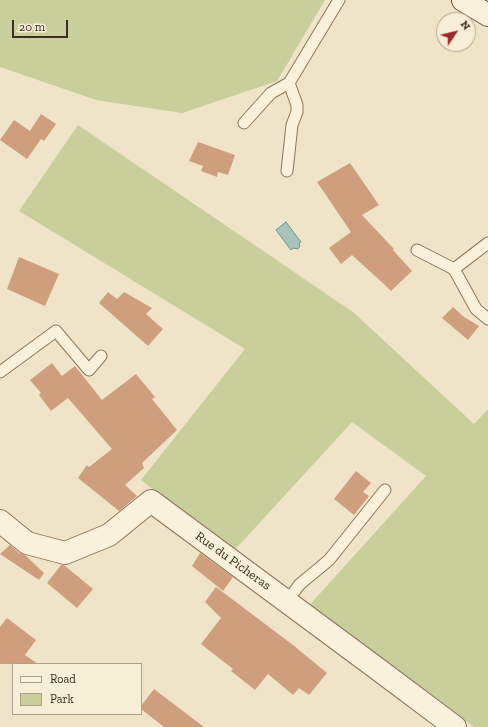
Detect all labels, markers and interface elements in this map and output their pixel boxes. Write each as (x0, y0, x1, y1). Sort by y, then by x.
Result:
scale bar (14, 12, 70, 38)
north arrow (436, 12, 476, 52)
text: N (458, 18, 473, 33)
text: 20 m (19, 20, 45, 34)
street label: Rue du Picheras (192, 528, 274, 594)
legend (12, 663, 142, 715)
text: Road (50, 672, 76, 686)
text: Park (50, 692, 74, 706)

